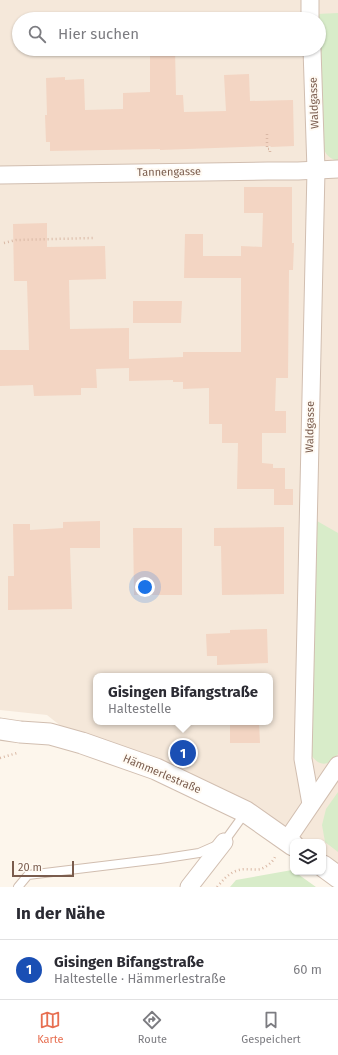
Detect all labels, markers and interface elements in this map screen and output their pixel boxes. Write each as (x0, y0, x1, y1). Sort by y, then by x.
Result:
search box (12, 12, 326, 56)
icon: search (26, 23, 48, 45)
text: Hier suchen (58, 25, 139, 43)
street label: Waldgasse (307, 77, 321, 129)
street label: Tannengasse (137, 165, 201, 179)
street label: Waldgasse (303, 401, 317, 453)
your location (135, 577, 155, 597)
popup (93, 673, 273, 725)
text: Gisingen Bifangstraße (108, 683, 258, 701)
text: Haltestelle (108, 701, 171, 716)
pin: 1 (170, 738, 196, 768)
street label: Hämmerlestraße (121, 752, 203, 796)
map controls (290, 839, 326, 875)
button: layers (290, 839, 326, 875)
scale bar (12, 859, 74, 878)
text: 20 m (18, 861, 42, 874)
text: In der Nähe (16, 903, 105, 924)
text: Gisingen Bifangstraße (54, 953, 204, 971)
text: 1 (26, 962, 32, 977)
text: 60 m (293, 962, 322, 977)
text: Haltestelle · Hämmerlestraße (54, 971, 226, 986)
tab: Karte (37, 1009, 64, 1046)
tab: Route (138, 1009, 167, 1046)
tab: Gespeichert (241, 1009, 301, 1046)

